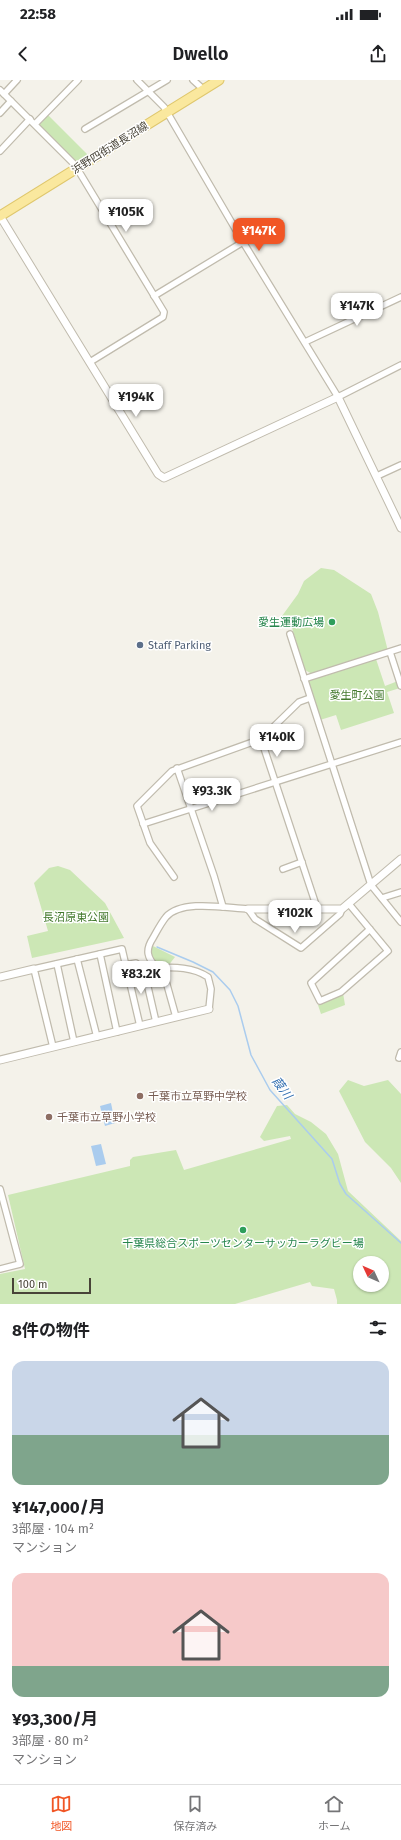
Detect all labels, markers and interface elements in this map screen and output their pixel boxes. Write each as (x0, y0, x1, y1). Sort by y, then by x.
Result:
text: 22:58 (20, 5, 56, 23)
icon: back (12, 43, 34, 65)
text: Dwello (172, 43, 229, 65)
icon: share (367, 43, 389, 65)
street label: 浜野四街道長沼線 (69, 119, 151, 177)
pin: ¥105K (98, 199, 154, 233)
text: ¥105K (108, 204, 144, 219)
pin: ¥147K (231, 218, 287, 252)
text: ¥147K (242, 223, 276, 238)
pin: ¥147K (329, 293, 385, 327)
text: ¥147K (340, 298, 374, 313)
pin: ¥194K (108, 384, 164, 418)
text: ¥194K (118, 389, 154, 404)
place label: 愛生運動広場 (258, 616, 324, 629)
marker: 愛生運動広場 (327, 617, 337, 627)
place label: Staff Parking (148, 639, 211, 652)
marker: Staff Parking (135, 640, 145, 650)
park label: 愛生町公園 (330, 689, 385, 702)
pin: ¥140K (249, 724, 305, 758)
text: ¥140K (259, 729, 295, 744)
pin: ¥93.3K (179, 778, 245, 812)
text: ¥93.3K (192, 783, 232, 798)
pin: ¥102K (267, 900, 323, 934)
text: ¥102K (277, 905, 313, 920)
park label: 長沼原東公園 (43, 911, 109, 924)
pin: ¥83.2K (108, 961, 174, 995)
text: ¥83.2K (121, 966, 161, 981)
water label: 葭川 (269, 1074, 296, 1103)
place label: 千葉市立草野中学校 (148, 1090, 247, 1103)
marker: 千葉市立草野中学校 (135, 1091, 145, 1101)
place label: 千葉市立草野小学校 (57, 1111, 156, 1124)
marker: 千葉市立草野小学校 (44, 1112, 54, 1122)
marker: 千葉県総合スポーツセンターサッカーラグビー場 (238, 1225, 248, 1235)
place label: 千葉県総合スポーツセンターサッカーラグビー場 (122, 1237, 364, 1250)
north arrow (353, 1256, 389, 1292)
map controls (353, 1256, 389, 1292)
scale bar (12, 1276, 91, 1295)
text: 100 m (18, 1278, 47, 1291)
icon: filters (367, 1317, 389, 1339)
text: 8件の物件 (12, 1320, 90, 1341)
icon: home (165, 1387, 237, 1459)
text: ¥147,000/月 (12, 1497, 106, 1518)
text: 3部屋 · 104 m² (12, 1521, 94, 1536)
text: マンション (12, 1540, 77, 1555)
icon: home (165, 1599, 237, 1671)
text: ¥93,300/月 (12, 1709, 98, 1730)
text: 3部屋 · 80 m² (12, 1733, 89, 1748)
text: マンション (12, 1752, 77, 1767)
tab: 地図 (50, 1793, 72, 1833)
tab: 保存済み (173, 1793, 217, 1833)
tab: ホーム (318, 1793, 351, 1833)

